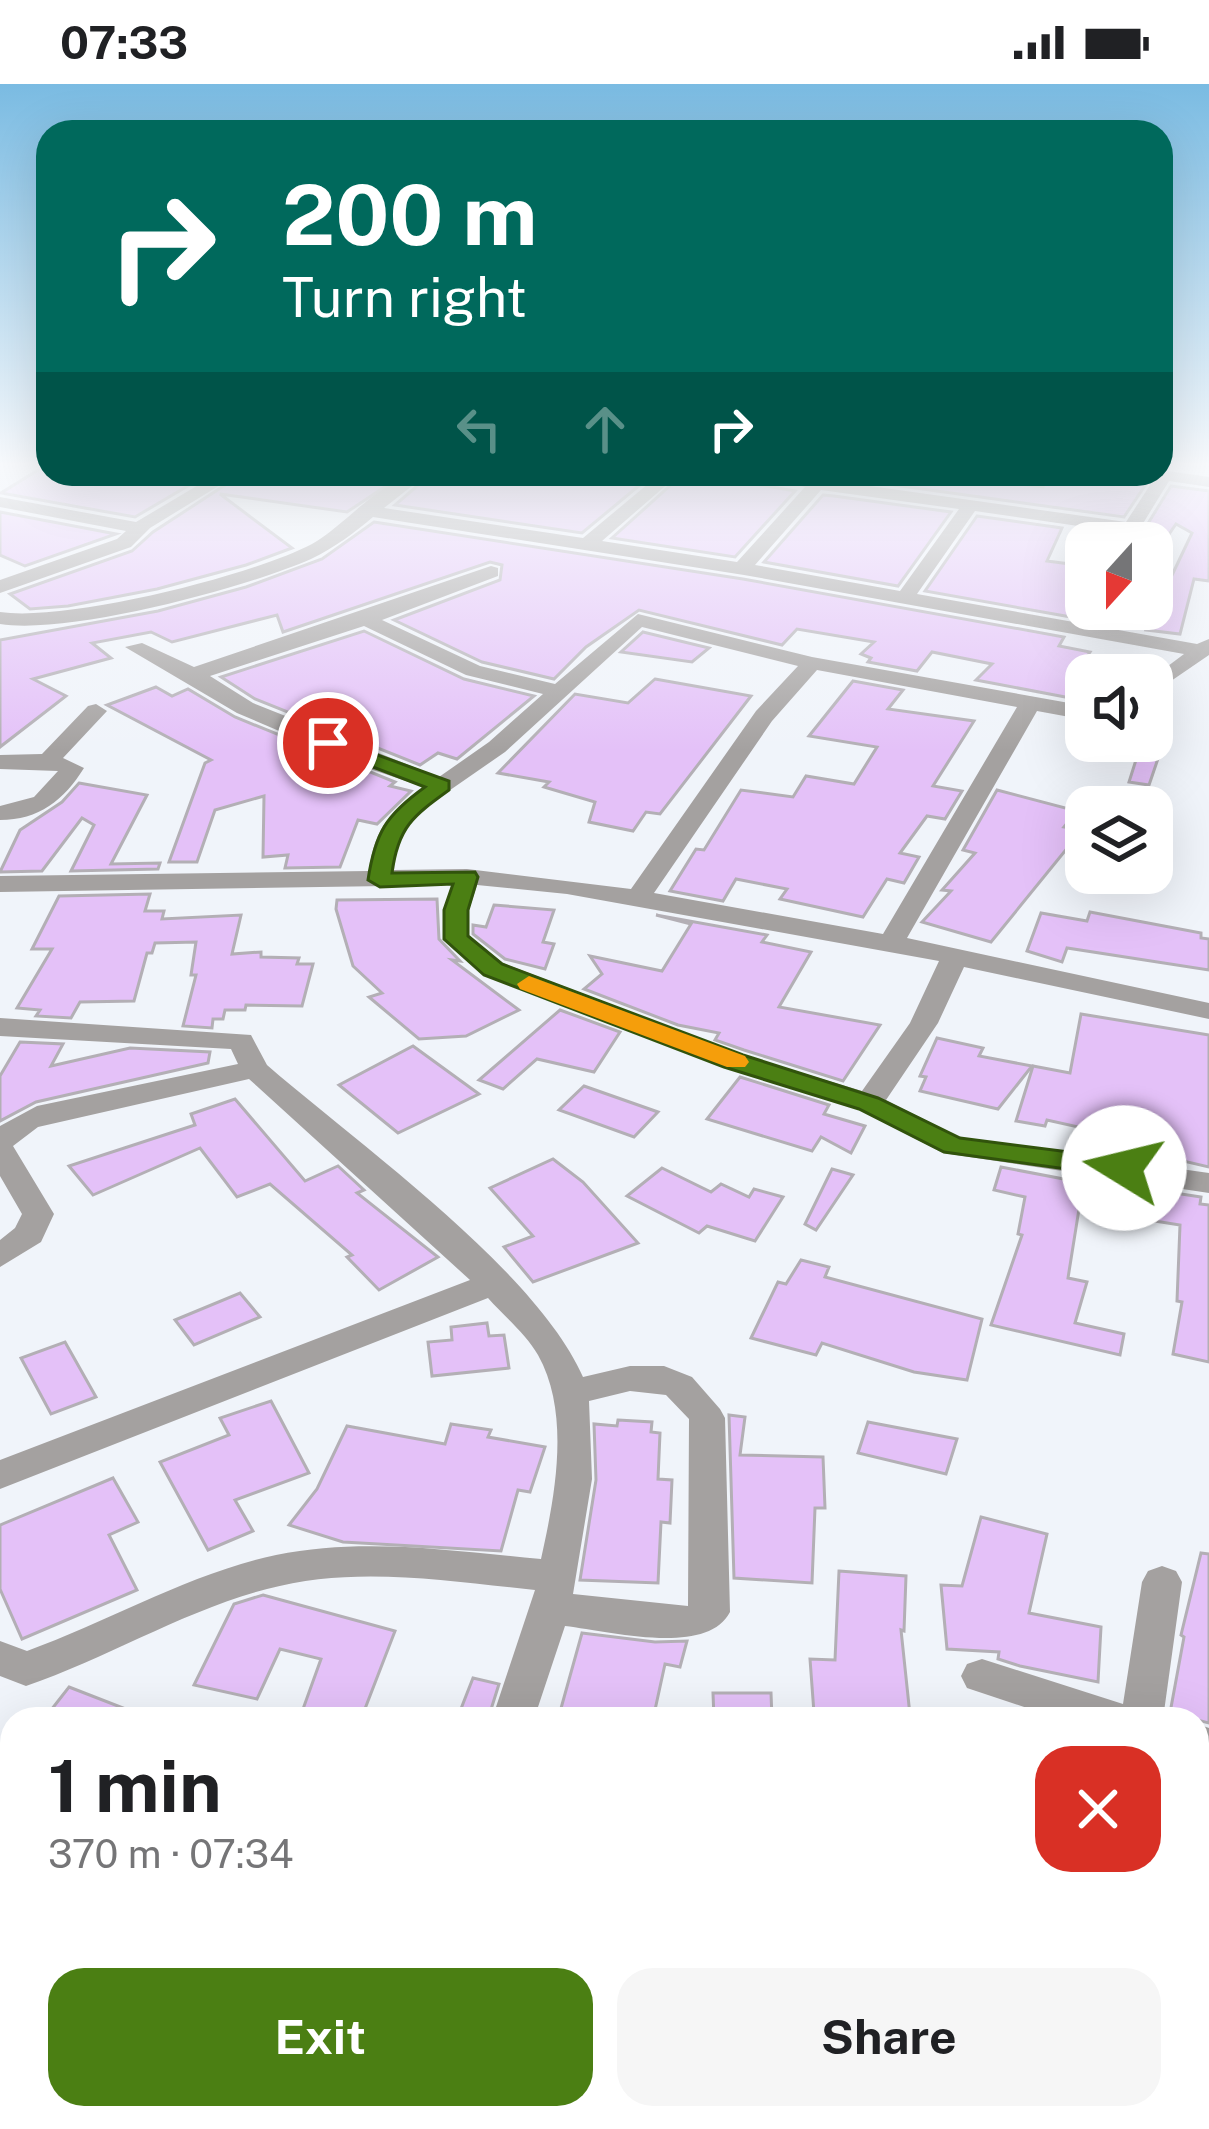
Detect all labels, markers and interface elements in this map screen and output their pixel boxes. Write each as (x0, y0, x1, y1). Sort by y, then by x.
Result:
text: 07:33 (60, 16, 188, 69)
text: 200 m (282, 165, 538, 264)
icon: right (84, 168, 240, 324)
text: Turn right (282, 266, 527, 329)
icon: left (446, 396, 512, 462)
icon: ahead (572, 396, 638, 462)
icon: right (698, 396, 764, 462)
north arrow (1065, 522, 1173, 630)
map controls (1065, 522, 1173, 894)
button: sound (1065, 654, 1173, 762)
pin (277, 692, 379, 794)
icon: arrive (295, 710, 361, 776)
button: layers (1065, 786, 1173, 894)
position arrow (1061, 1105, 1187, 1231)
text: 1 min (48, 1744, 222, 1828)
button: close (1035, 1746, 1161, 1872)
text: 370 m · 07:34 (48, 1831, 294, 1877)
button: Exit (48, 1968, 593, 2106)
button: Share (617, 1968, 1161, 2106)

